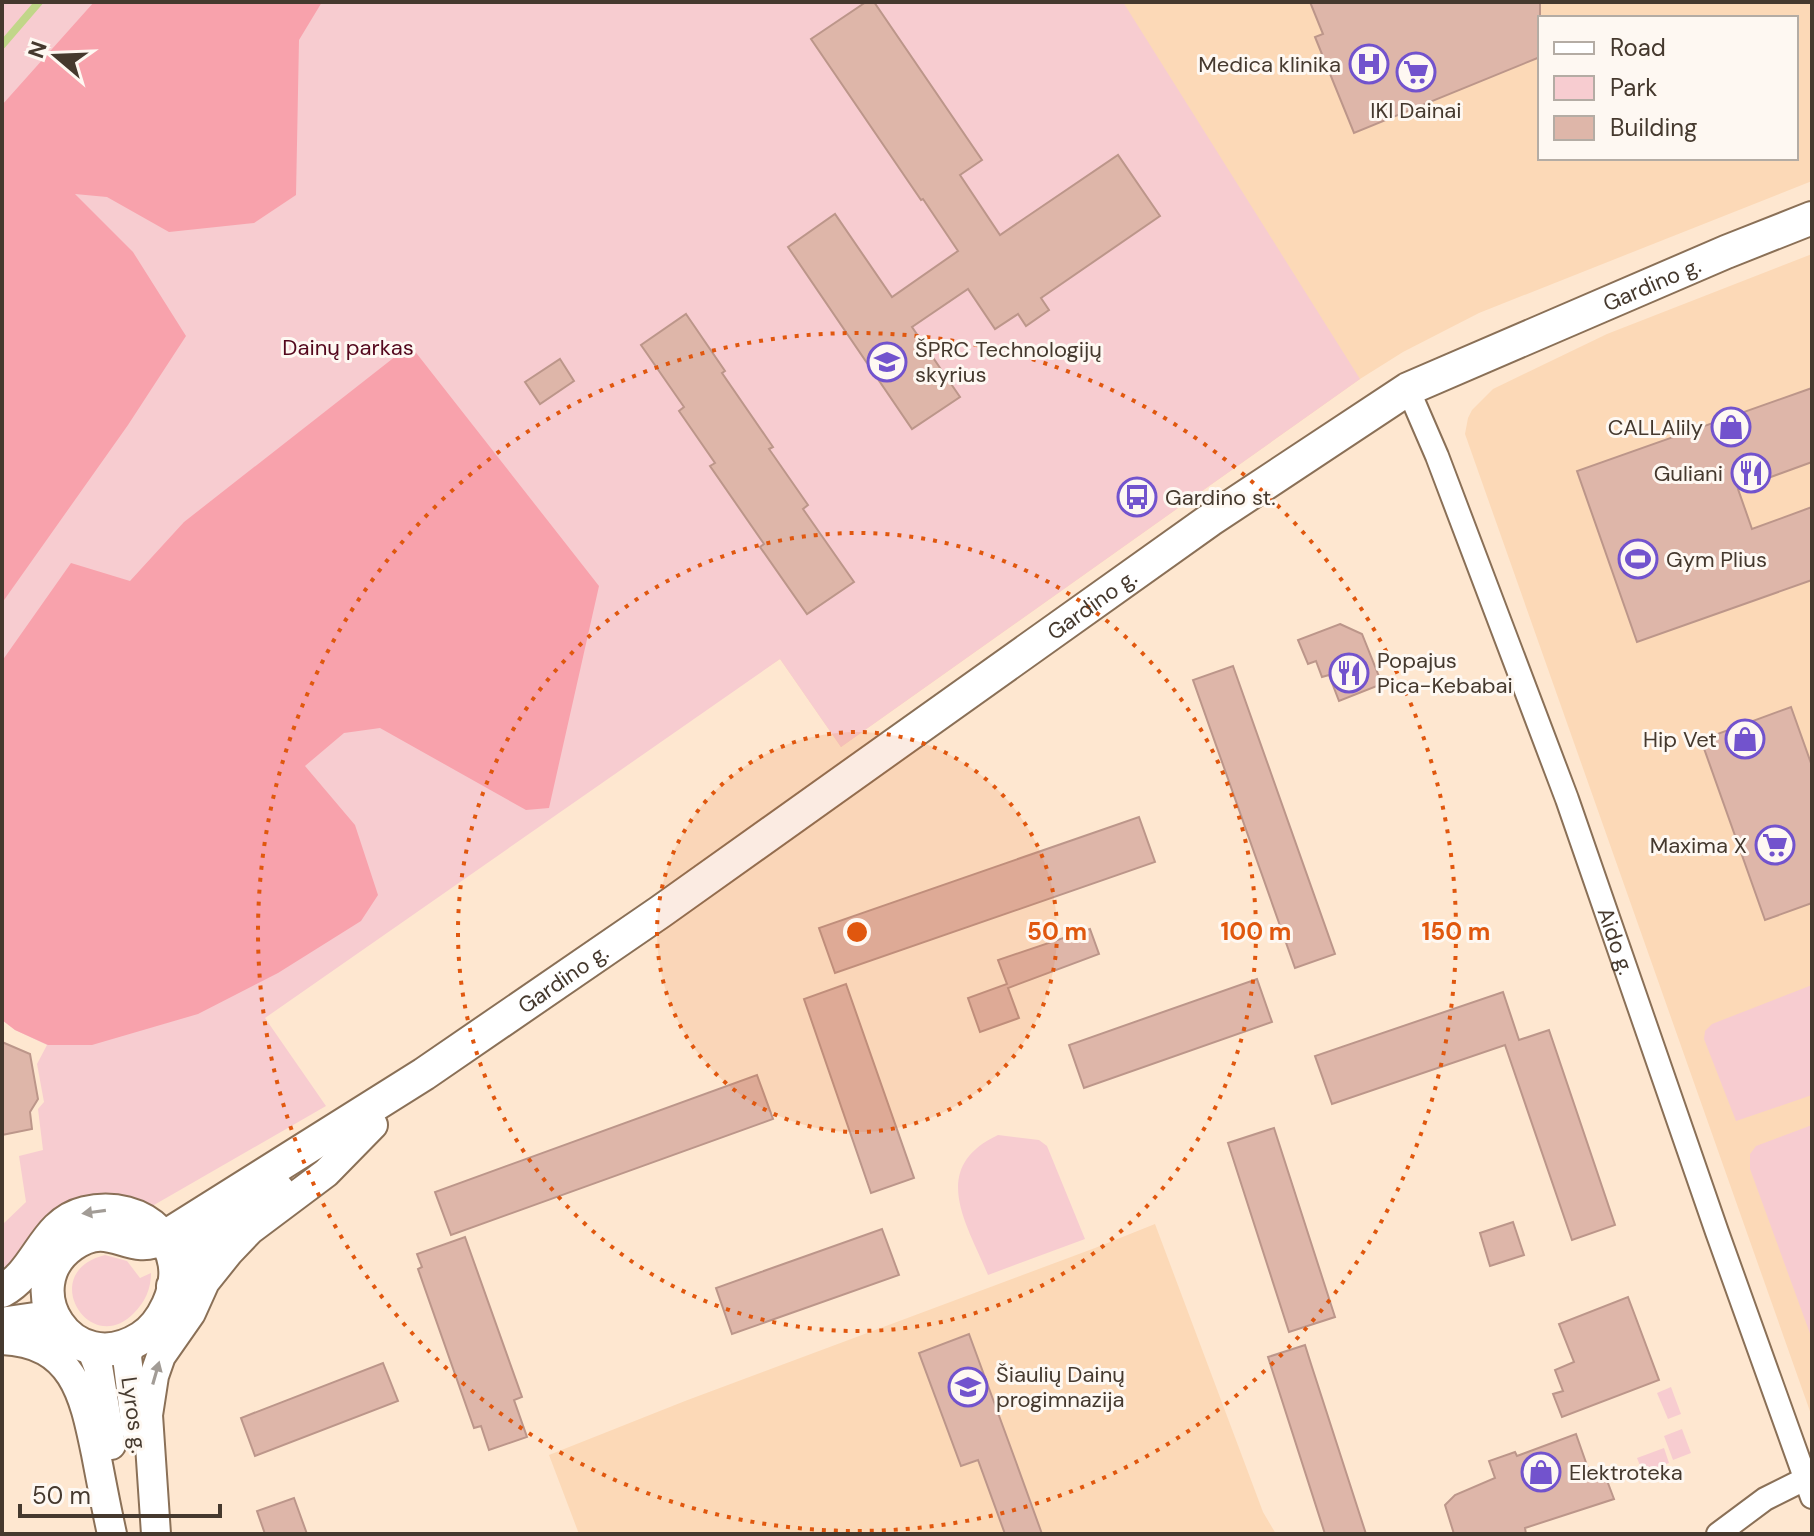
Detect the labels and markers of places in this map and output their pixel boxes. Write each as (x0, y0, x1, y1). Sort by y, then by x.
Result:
hospital icon: Medica klinika (1348, 43, 1390, 85)
place label: Medica klinika (1198, 50, 1341, 79)
supermarket icon: IKI Dainai (1395, 51, 1437, 93)
place label: IKI Dainai (1370, 96, 1462, 125)
place label: ŠPRC Technologijų skyrius (915, 335, 1102, 389)
school or university icon: ŠPRC Technologijų skyrius (866, 341, 908, 383)
shop icon: CALLAlily (1710, 406, 1752, 448)
place label: CALLAlily (1608, 413, 1703, 442)
restaurant icon: Guliani (1730, 452, 1772, 494)
place label: Guliani (1654, 459, 1723, 488)
bus stop icon: Gardino st. (1116, 476, 1158, 518)
place label: Gardino st. (1165, 483, 1276, 512)
sports icon: Gym Plius (1617, 538, 1659, 580)
place label: Gym Plius (1666, 545, 1767, 574)
place label: Popajus Pica-Kebabai (1377, 646, 1513, 700)
restaurant icon: Popajus Pica-Kebabai (1328, 652, 1370, 694)
shop icon: Hip Vet (1724, 718, 1766, 760)
place label: Hip Vet (1643, 725, 1717, 754)
supermarket icon: Maxima X (1754, 824, 1796, 866)
place label: Maxima X (1650, 831, 1747, 860)
centre of rings (843, 918, 871, 946)
place label: Šiaulių Dainų progimnazija (996, 1360, 1125, 1414)
school or university icon: Šiaulių Dainų progimnazija (947, 1366, 989, 1408)
shop icon: Elektroteka (1520, 1451, 1562, 1493)
place label: Elektroteka (1569, 1458, 1683, 1487)

